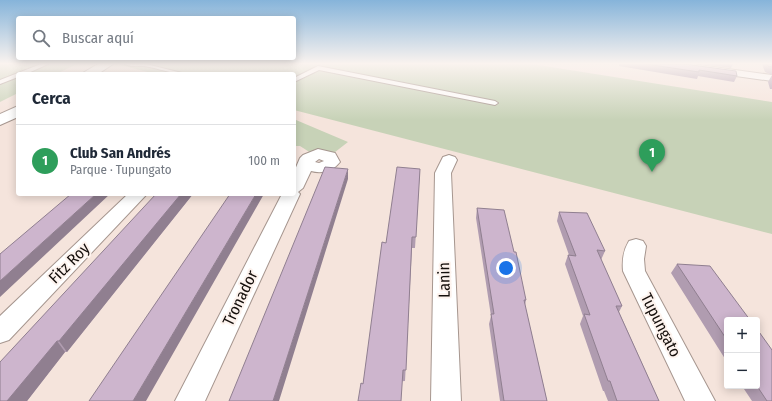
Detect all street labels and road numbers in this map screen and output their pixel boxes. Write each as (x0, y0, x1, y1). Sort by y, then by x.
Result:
street label: Fitz Roy (45, 238, 94, 287)
street label: Lanin (434, 262, 454, 298)
street label: Tronador (218, 267, 262, 329)
street label: Tupungato (637, 290, 685, 360)

